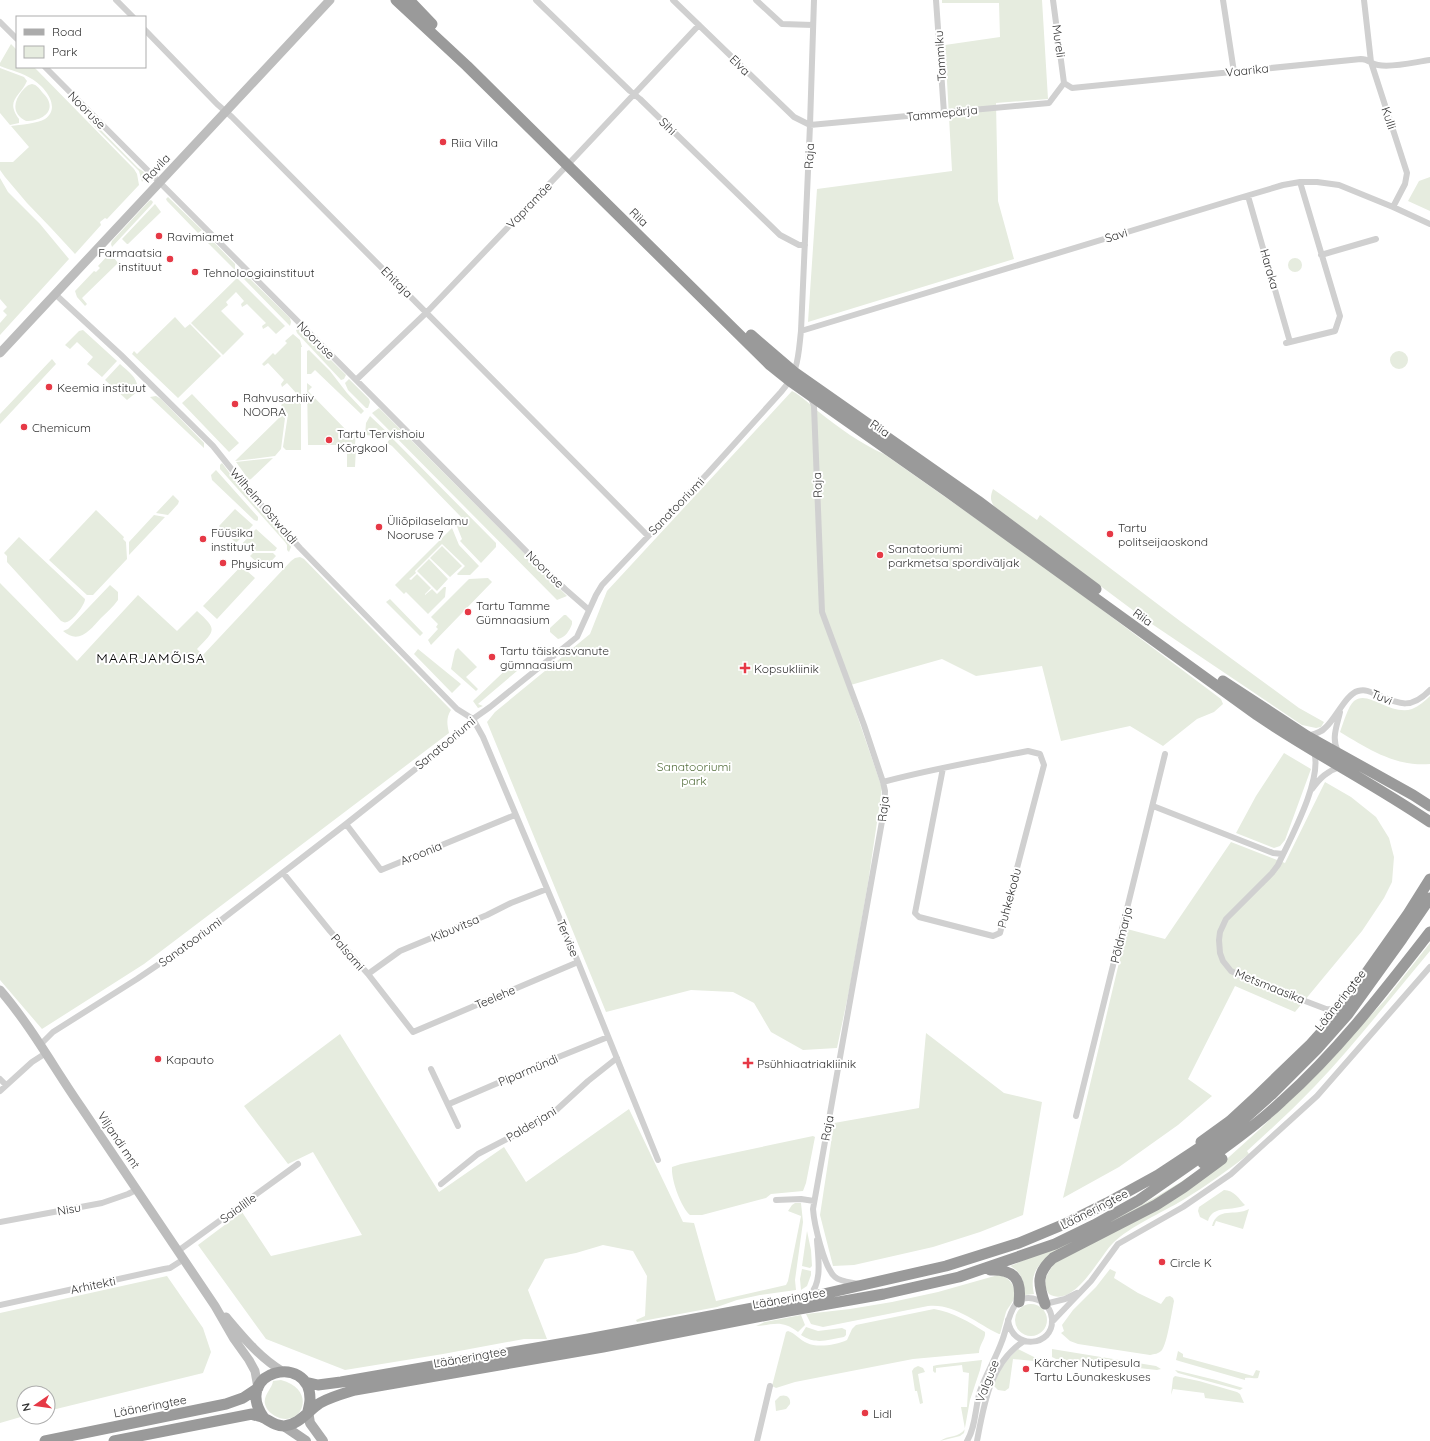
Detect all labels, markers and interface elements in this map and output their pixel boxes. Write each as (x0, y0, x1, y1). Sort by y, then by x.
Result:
legend (16, 16, 146, 68)
text: Road (52, 24, 82, 39)
street label: Mureli (1049, 24, 1069, 58)
street label: Tammiku (931, 30, 949, 82)
text: Park (52, 44, 77, 59)
street label: Elva (727, 52, 753, 78)
street label: Vaarika (1225, 60, 1269, 80)
street label: Nooruse (65, 88, 109, 132)
street label: Tammepärja (906, 102, 978, 124)
street label: Kulli (1378, 105, 1400, 131)
street label: Sihi (656, 114, 680, 138)
place label: Riia Villa (451, 135, 498, 150)
marker: Riia Villa (438, 137, 448, 147)
street label: Raja (801, 143, 817, 169)
street label: Ravila (139, 150, 173, 186)
street label: Vapramäe (503, 178, 555, 231)
street label: Riia (626, 205, 652, 229)
street label: Savi (1103, 224, 1129, 246)
place label: Ravimiamet (167, 229, 234, 244)
marker: Ravimiamet (154, 231, 164, 241)
place label: Farmaatsia instituut (98, 245, 162, 274)
street label: Haraka (1257, 247, 1283, 291)
marker: Farmaatsia instituut (165, 254, 175, 264)
street label: Ehitaja (378, 263, 416, 301)
place label: Tehnoloogiainstituut (203, 265, 315, 280)
marker: Tehnoloogiainstituut (190, 267, 200, 277)
street label: Nooruse (294, 318, 338, 362)
place label: Keemia instituut (57, 380, 146, 395)
marker: Keemia instituut (44, 382, 54, 392)
place label: Rahvusarhiiv NOORA (243, 390, 314, 419)
marker: Rahvusarhiiv NOORA (230, 399, 240, 409)
street label: Riia (867, 416, 893, 440)
place label: Chemicum (32, 420, 91, 435)
marker: Chemicum (19, 422, 29, 432)
place label: Tartu Tervishoiu Kõrgkool (337, 426, 425, 455)
marker: Tartu Tervishoiu Kõrgkool (324, 435, 334, 445)
street label: Wilhelm Ostwaldi (227, 465, 301, 547)
street label: Raja (809, 472, 825, 498)
street label: Sanatooriumi (645, 474, 707, 538)
place label: Üliõpilaselamu Nooruse 7 (387, 513, 468, 542)
place label: Tartu politseijaoskond (1118, 520, 1208, 549)
marker: Üliõpilaselamu Nooruse 7 (374, 522, 384, 532)
place label: Füüsika instituut (211, 525, 255, 554)
marker: Tartu politseijaoskond (1105, 529, 1115, 539)
marker: Füüsika instituut (198, 534, 208, 544)
place label: Sanatooriumi parkmetsa spordiväljak (888, 541, 1019, 570)
street label: Nooruse (523, 547, 567, 591)
marker: Sanatooriumi parkmetsa spordiväljak (875, 550, 885, 560)
place label: Physicum (231, 556, 284, 571)
marker: Physicum (218, 558, 228, 568)
place label: Tartu Tamme Gümnaasium (476, 598, 550, 627)
street label: Riia (1130, 605, 1156, 629)
marker: Tartu Tamme Gümnaasium (463, 607, 473, 617)
place label: Tartu täiskasvanute gümnaasium (500, 643, 609, 672)
district label: MAARJAMÕISA (96, 649, 206, 667)
marker: Tartu täiskasvanute gümnaasium (487, 652, 497, 662)
place label: Kopsukliinik (754, 661, 819, 676)
marker: Kopsukliinik (739, 662, 751, 674)
street label: Tuvi (1369, 686, 1395, 708)
street label: Sanatooriumi (412, 713, 478, 773)
park label: Sanatooriumi park (657, 759, 731, 788)
street label: Raja (874, 795, 892, 823)
street label: Aroonia (398, 838, 444, 868)
street label: Puhkekodu (994, 866, 1024, 930)
street label: Põldmarja (1107, 905, 1135, 965)
street label: Kibuvitsa (429, 911, 481, 945)
street label: Sanatooriumi (156, 914, 224, 970)
street label: Tervise (553, 917, 583, 959)
street label: Palsami (328, 931, 368, 973)
street label: Metsmaasika (1233, 965, 1307, 1007)
street label: Lääneringtee (1311, 966, 1369, 1034)
street label: Teelehe (473, 982, 518, 1012)
street label: Piparmündi (496, 1051, 560, 1089)
place label: Kapauto (166, 1052, 214, 1067)
marker: Kapauto (153, 1054, 163, 1064)
place label: Psühhiaatriakliinik (757, 1056, 856, 1071)
marker: Psühhiaatriakliinik (742, 1057, 754, 1069)
street label: Palderjani (503, 1103, 559, 1145)
street label: Viljandi mnt (94, 1109, 144, 1171)
street label: Raja (817, 1114, 837, 1142)
street label: Lääneringtee (1058, 1185, 1131, 1232)
street label: Saialille (217, 1190, 259, 1226)
street label: Nisu (56, 1200, 82, 1218)
place label: Circle K (1170, 1255, 1212, 1270)
marker: Circle K (1157, 1257, 1167, 1267)
street label: Arhitekti (69, 1273, 117, 1297)
street label: Lääneringtee (751, 1284, 827, 1312)
street label: Lääneringtee (432, 1343, 508, 1371)
place label: Kärcher Nutipesula Tartu Lõunakeskuses (1034, 1355, 1151, 1384)
street label: Valguse (972, 1357, 1002, 1404)
marker: Kärcher Nutipesula Tartu Lõunakeskuses (1021, 1364, 1031, 1374)
north arrow (16, 1385, 56, 1425)
street label: Lääneringtee (112, 1392, 188, 1420)
text: N (19, 1402, 34, 1413)
place label: Lidl (873, 1406, 892, 1421)
marker: Lidl (860, 1408, 870, 1418)

